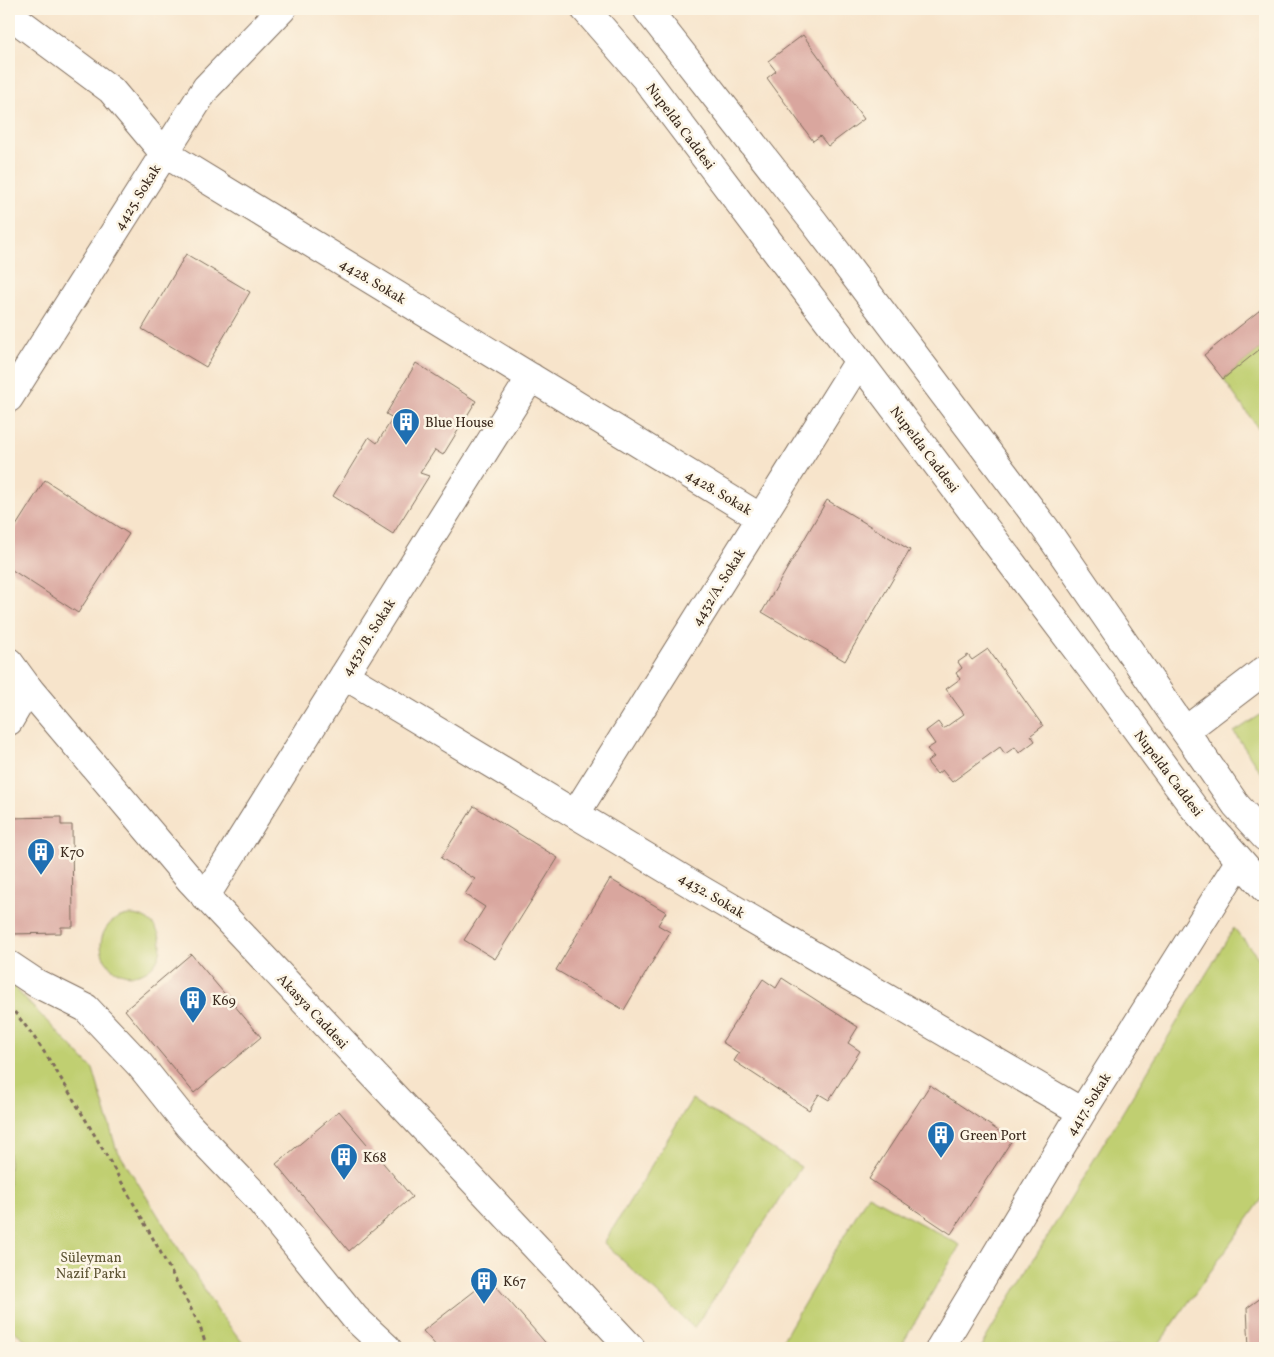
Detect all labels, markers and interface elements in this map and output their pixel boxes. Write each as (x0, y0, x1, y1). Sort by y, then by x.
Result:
street label: Nupelda Caddesi (641, 80, 719, 174)
street label: 4425. Sokak (111, 161, 166, 234)
street label: 4428. Sokak (335, 255, 409, 310)
street label: Nupelda Caddesi (885, 403, 963, 497)
building icon: Blue House (391, 407, 421, 446)
place label: Blue House (425, 414, 494, 433)
street label: 4428. Sokak (681, 466, 755, 521)
street label: 4432/A. Sokak (688, 545, 751, 630)
street label: 4432/B. Sokak (338, 595, 401, 680)
street label: Nupelda Caddesi (1129, 727, 1207, 821)
building icon: K70 (26, 837, 56, 876)
place label: K70 (60, 844, 84, 863)
street label: 4432. Sokak (675, 869, 748, 924)
street label: Akasya Caddesi (272, 970, 352, 1054)
building icon: K69 (178, 985, 208, 1024)
place label: K69 (212, 992, 236, 1011)
street label: 4417. Sokak (1062, 1069, 1116, 1140)
building icon: Green Port (926, 1120, 956, 1159)
place label: Green Port (960, 1127, 1027, 1146)
building icon: K68 (329, 1142, 359, 1181)
place label: K68 (363, 1149, 387, 1168)
park label: Süleyman Nazif Parkı (56, 1249, 126, 1284)
building icon: K67 (469, 1266, 499, 1305)
place label: K67 (503, 1273, 527, 1292)

